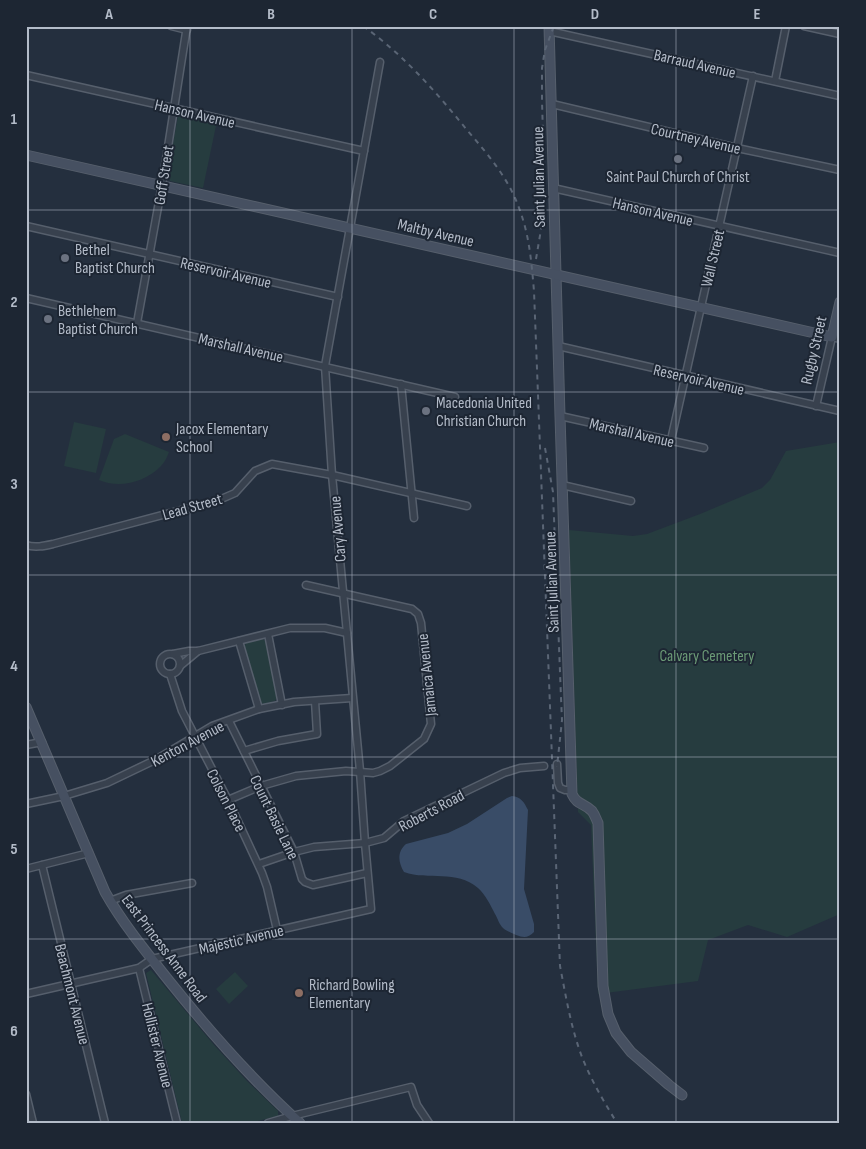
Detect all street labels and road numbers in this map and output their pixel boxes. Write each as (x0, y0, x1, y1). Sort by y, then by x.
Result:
street label: Barraud Avenue (652, 46, 737, 83)
street label: Hanson Avenue (153, 96, 237, 133)
street label: Courtney Avenue (649, 120, 742, 159)
street label: Saint Julian Avenue (529, 126, 550, 228)
street label: Goff Street (150, 144, 179, 206)
street label: Hanson Avenue (611, 194, 695, 231)
street label: Maltby Avenue (396, 215, 476, 251)
street label: Wall Street (698, 228, 729, 289)
street label: Reservoir Avenue (178, 254, 273, 293)
street label: Rugby Street (797, 314, 832, 386)
street label: Marshall Avenue (196, 329, 285, 367)
street label: Reservoir Avenue (651, 361, 746, 400)
street label: Marshall Avenue (587, 414, 676, 452)
street label: Lead Street (160, 490, 225, 525)
street label: Cary Avenue (326, 495, 351, 563)
street label: Saint Julian Avenue (541, 531, 564, 633)
street label: Jamaica Avenue (414, 633, 441, 718)
street label: Kenton Avenue (148, 717, 228, 772)
street label: Colson Place (202, 766, 249, 835)
street label: Count Basie Lane (245, 772, 302, 863)
street label: Roberts Road (396, 786, 468, 836)
street label: East Princess Anne Road (117, 891, 210, 1007)
street label: Majestic Avenue (197, 921, 286, 959)
street label: Beachmont Avenue (50, 942, 93, 1047)
street label: Hollister Avenue (137, 1001, 176, 1090)

